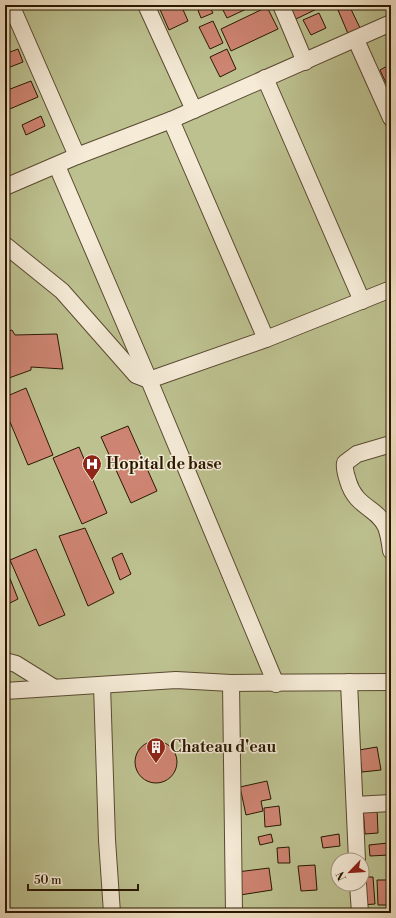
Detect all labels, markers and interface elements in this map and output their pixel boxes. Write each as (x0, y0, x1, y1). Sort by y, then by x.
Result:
hospital icon: Hopital de base (81, 453, 103, 481)
place label: Hopital de base (106, 454, 222, 474)
building icon: Chateau d'eau (145, 736, 167, 764)
place label: Chateau d'eau (170, 737, 276, 757)
north arrow (330, 852, 370, 892)
scale bar (28, 866, 138, 892)
text: N (334, 869, 350, 883)
text: 50 m (34, 873, 62, 888)

